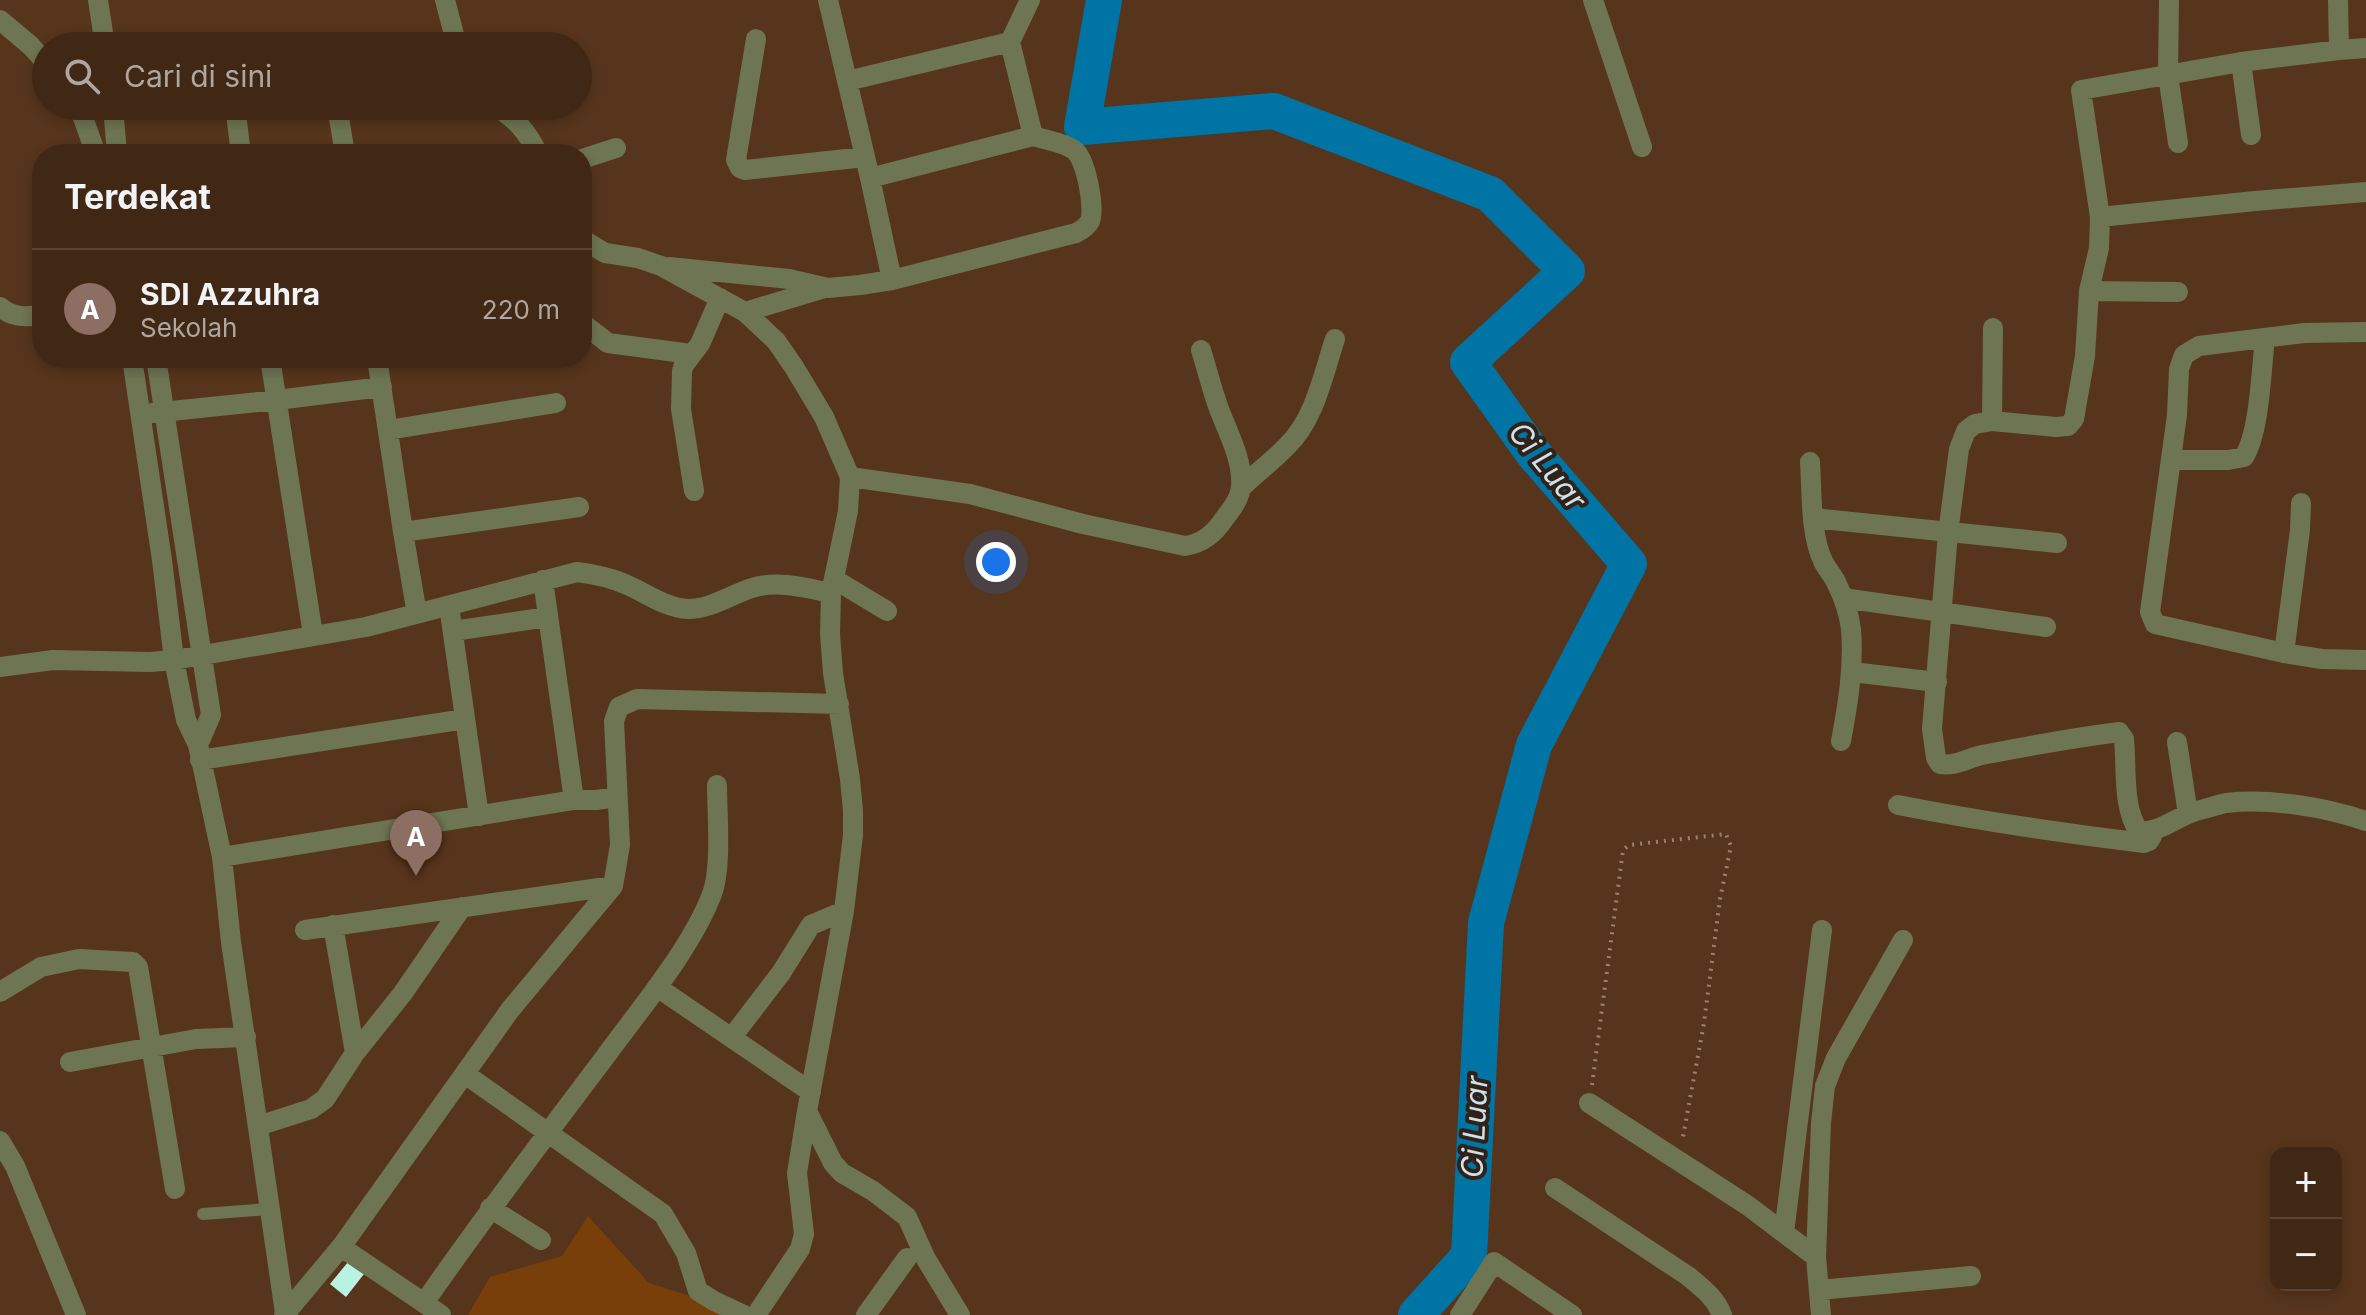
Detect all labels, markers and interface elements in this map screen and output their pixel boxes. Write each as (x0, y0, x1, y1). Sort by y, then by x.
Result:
search box (32, 32, 592, 120)
icon: search (60, 54, 104, 98)
text: Cari di sini (124, 58, 272, 94)
text: Terdekat (64, 176, 211, 217)
text: SDI Azzuhra (140, 276, 320, 312)
text: A (80, 294, 100, 325)
text: 220 m (482, 294, 560, 325)
text: Sekolah (140, 312, 237, 343)
water label: Ci Luar (1502, 414, 1594, 517)
your location (976, 542, 1016, 582)
pin: A (390, 810, 442, 876)
water label: Ci Luar (1453, 1074, 1495, 1179)
map controls (2270, 1147, 2342, 1291)
button: + (2270, 1147, 2342, 1219)
button: − (2270, 1219, 2342, 1291)

